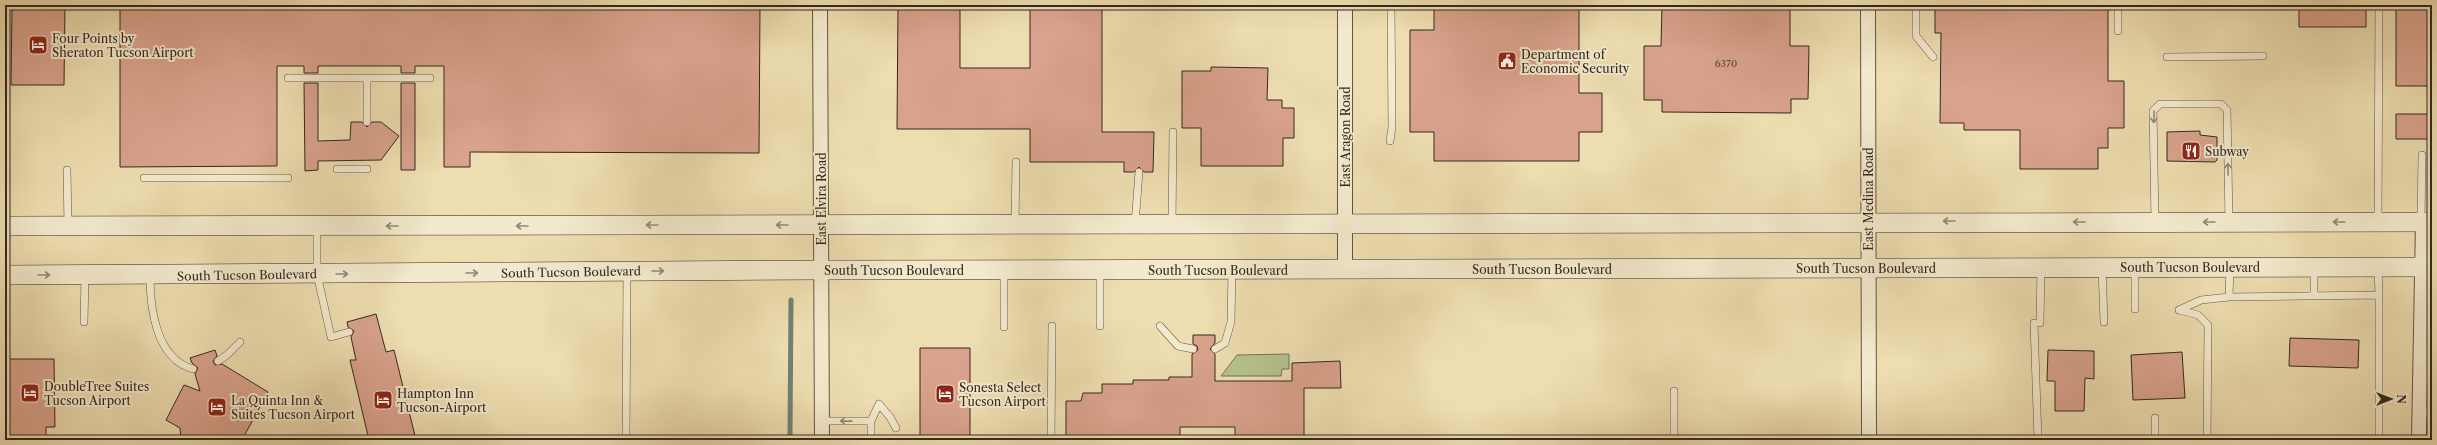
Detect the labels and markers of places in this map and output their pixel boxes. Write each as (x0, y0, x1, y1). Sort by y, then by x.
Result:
place label: Four Points by Sheraton Tucson Airport (52, 31, 194, 60)
hotel icon: Four Points by Sheraton Tucson Airport (27, 34, 49, 56)
place label: Department of Economic Security (1521, 47, 1630, 76)
public building icon: Department of Economic Security (1496, 50, 1518, 72)
restaurant icon: Subway (2180, 140, 2202, 162)
place label: Subway (2205, 144, 2249, 159)
place label: DoubleTree Suites Tucson Airport (44, 379, 149, 408)
place label: Sonesta Select Tucson Airport (959, 380, 1046, 409)
hotel icon: DoubleTree Suites Tucson Airport (19, 382, 41, 404)
hotel icon: Sonesta Select Tucson Airport (934, 383, 956, 405)
place label: Hampton Inn Tucson-Airport (397, 386, 487, 415)
hotel icon: Hampton Inn Tucson-Airport (372, 389, 394, 411)
place label: La Quinta Inn & Suites Tucson Airport (231, 393, 356, 422)
hotel icon: La Quinta Inn & Suites Tucson Airport (206, 396, 228, 418)

